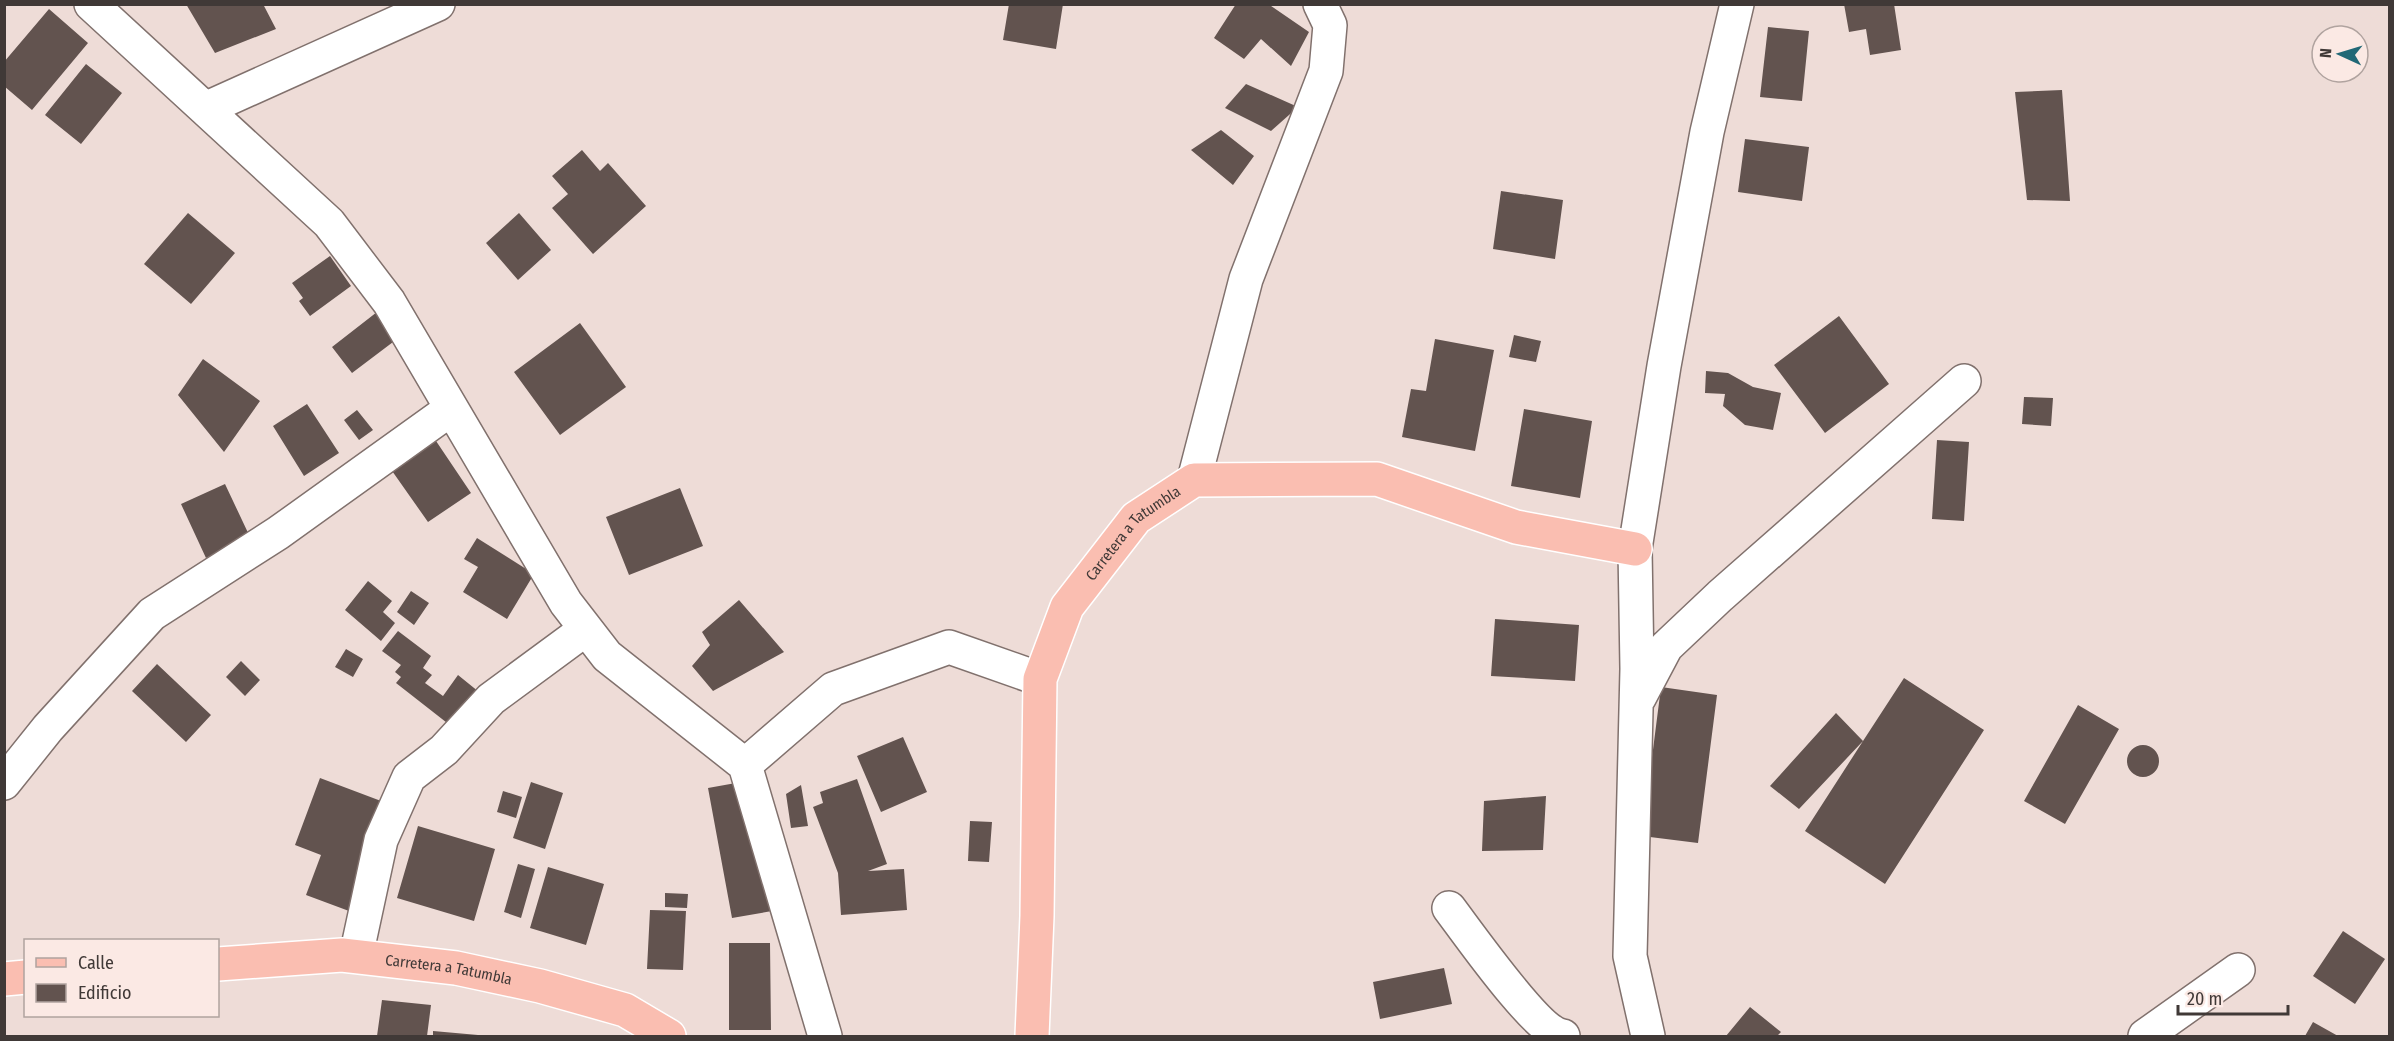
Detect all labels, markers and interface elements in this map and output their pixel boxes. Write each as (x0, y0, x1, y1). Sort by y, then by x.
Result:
north arrow (2310, 24, 2370, 84)
text: N (2316, 48, 2335, 58)
street label: Carretera a Tatumbla (1082, 482, 1184, 584)
legend (24, 939, 219, 1017)
street label: Carretera a Tatumbla (384, 951, 514, 989)
text: Calle (78, 952, 114, 974)
scale bar (2178, 978, 2288, 1016)
text: Edificio (78, 982, 131, 1004)
text: 20 m (2187, 988, 2222, 1010)

